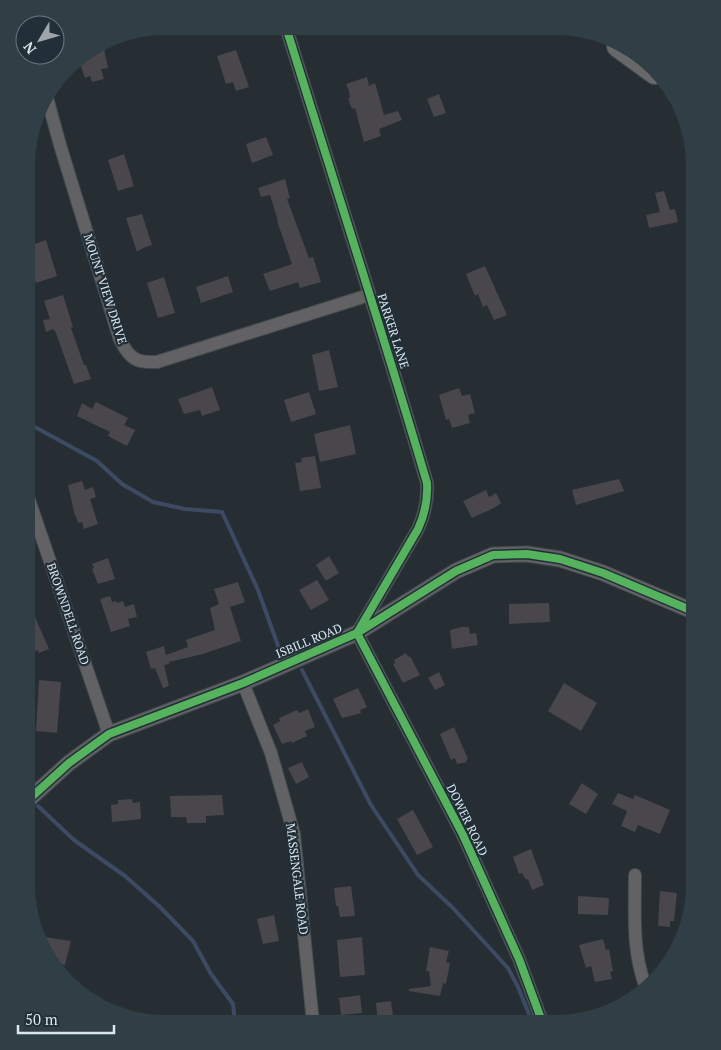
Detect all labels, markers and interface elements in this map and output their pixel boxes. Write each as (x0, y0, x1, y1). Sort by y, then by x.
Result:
north arrow (15, 15, 65, 65)
text: N (18, 38, 40, 58)
street label: MOUNT VIEW DRIVE (81, 232, 130, 346)
street label: PARKER LANE (374, 291, 413, 370)
street label: BROWNDELL ROAD (44, 561, 93, 667)
street label: ISBILL ROAD (273, 620, 344, 661)
street label: DOWER ROAD (444, 781, 491, 858)
street label: MASSENGALE ROAD (283, 822, 312, 936)
scale bar (18, 1002, 114, 1034)
text: 50 m (25, 1009, 58, 1029)

